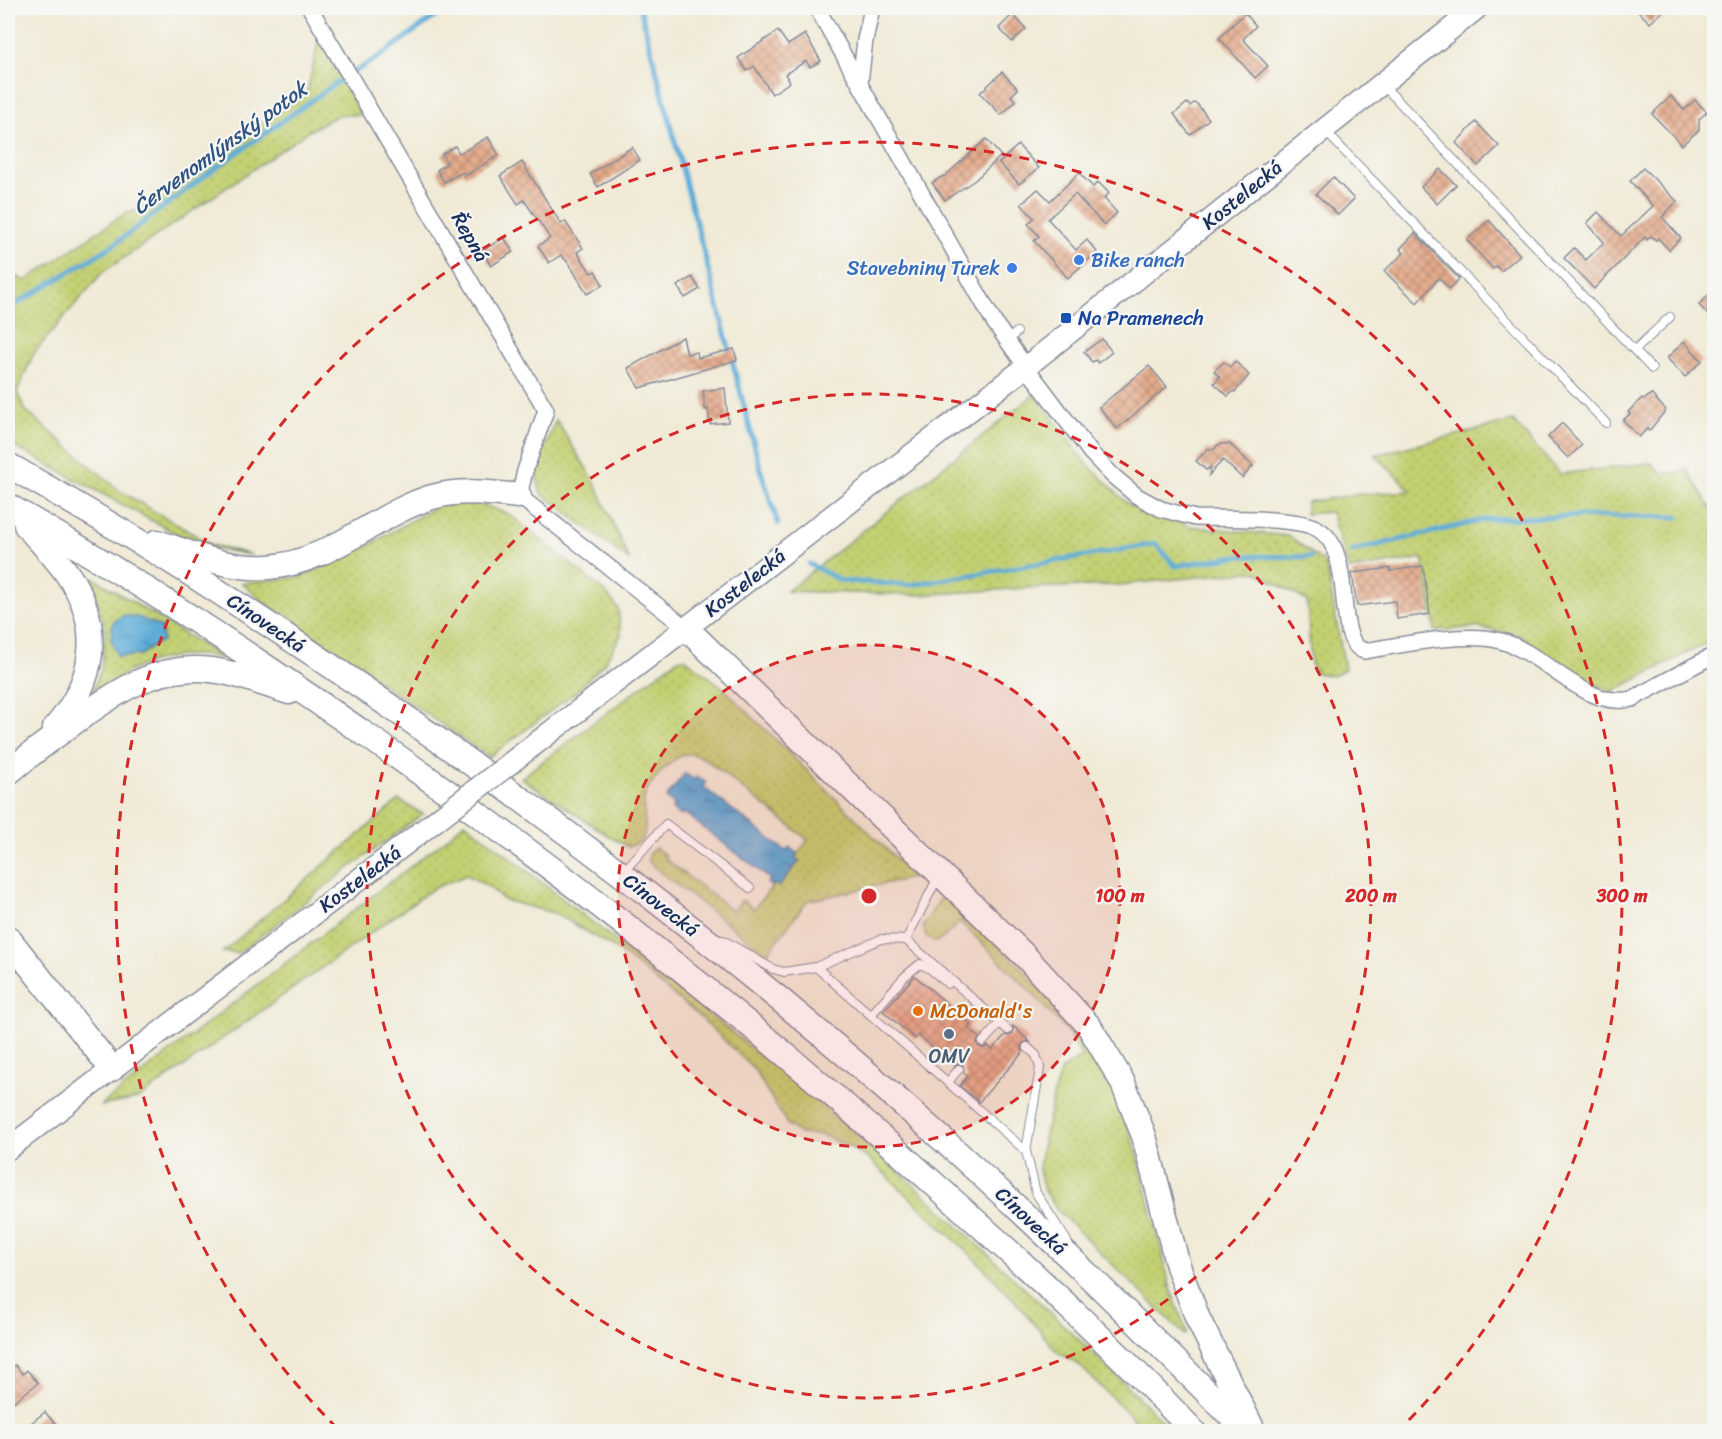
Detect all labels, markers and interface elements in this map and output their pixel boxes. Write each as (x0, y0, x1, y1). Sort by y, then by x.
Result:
water label: Červenomlýnský potok (124, 69, 318, 225)
street label: Kostelecká (1193, 151, 1291, 239)
street label: Řepná (441, 205, 499, 269)
place label: Bike ranch (1091, 243, 1185, 278)
place label: Stavebniny Turek (847, 251, 1000, 286)
marker: Bike ranch (1072, 253, 1086, 267)
marker: Stavebniny Turek (1005, 261, 1019, 275)
place label: Na Pramenech (1078, 301, 1204, 336)
marker: Na Pramenech (1059, 311, 1073, 325)
street label: Kostelecká (696, 539, 794, 627)
street label: Cínovecká (219, 584, 313, 662)
street label: Kostelecká (311, 836, 409, 922)
street label: Cínovecká (615, 864, 707, 946)
text: 100 m (1096, 880, 1145, 912)
text: 200 m (1344, 880, 1397, 912)
text: 300 m (1595, 880, 1648, 912)
centre of rings (859, 886, 879, 906)
place label: McDonald's (930, 994, 1033, 1029)
marker: McDonald's (911, 1004, 925, 1018)
marker: OMV (942, 1027, 956, 1041)
place label: OMV (928, 1039, 971, 1074)
street label: Cínovecká (986, 1178, 1076, 1264)

